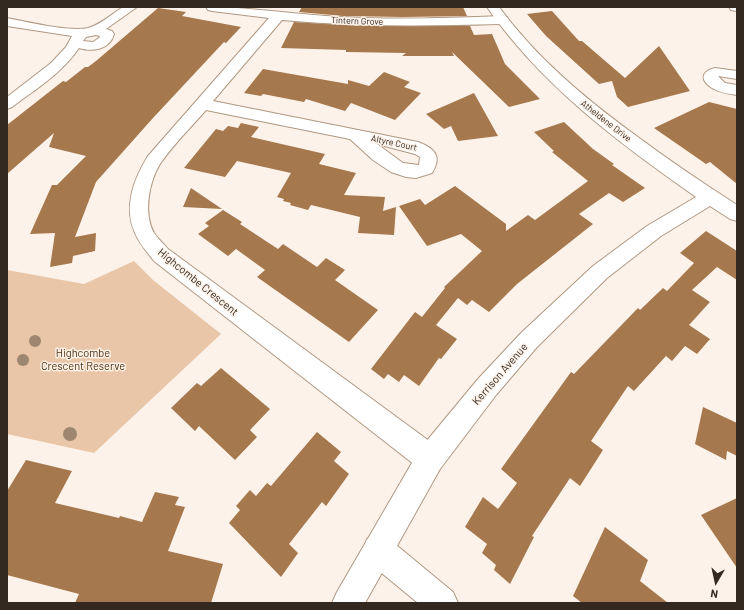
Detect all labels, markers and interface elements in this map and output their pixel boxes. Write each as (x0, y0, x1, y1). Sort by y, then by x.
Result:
street label: Tintern Grove (331, 15, 383, 27)
street label: Atheldene Drive (578, 98, 634, 144)
street label: Altyre Court (370, 133, 418, 153)
street label: Highcombe Crescent (155, 246, 241, 318)
street label: Kerrison Avenue (470, 340, 530, 408)
park label: Highcombe Crescent Reserve (41, 346, 125, 372)
north arrow (696, 562, 736, 602)
text: N (709, 587, 719, 601)

